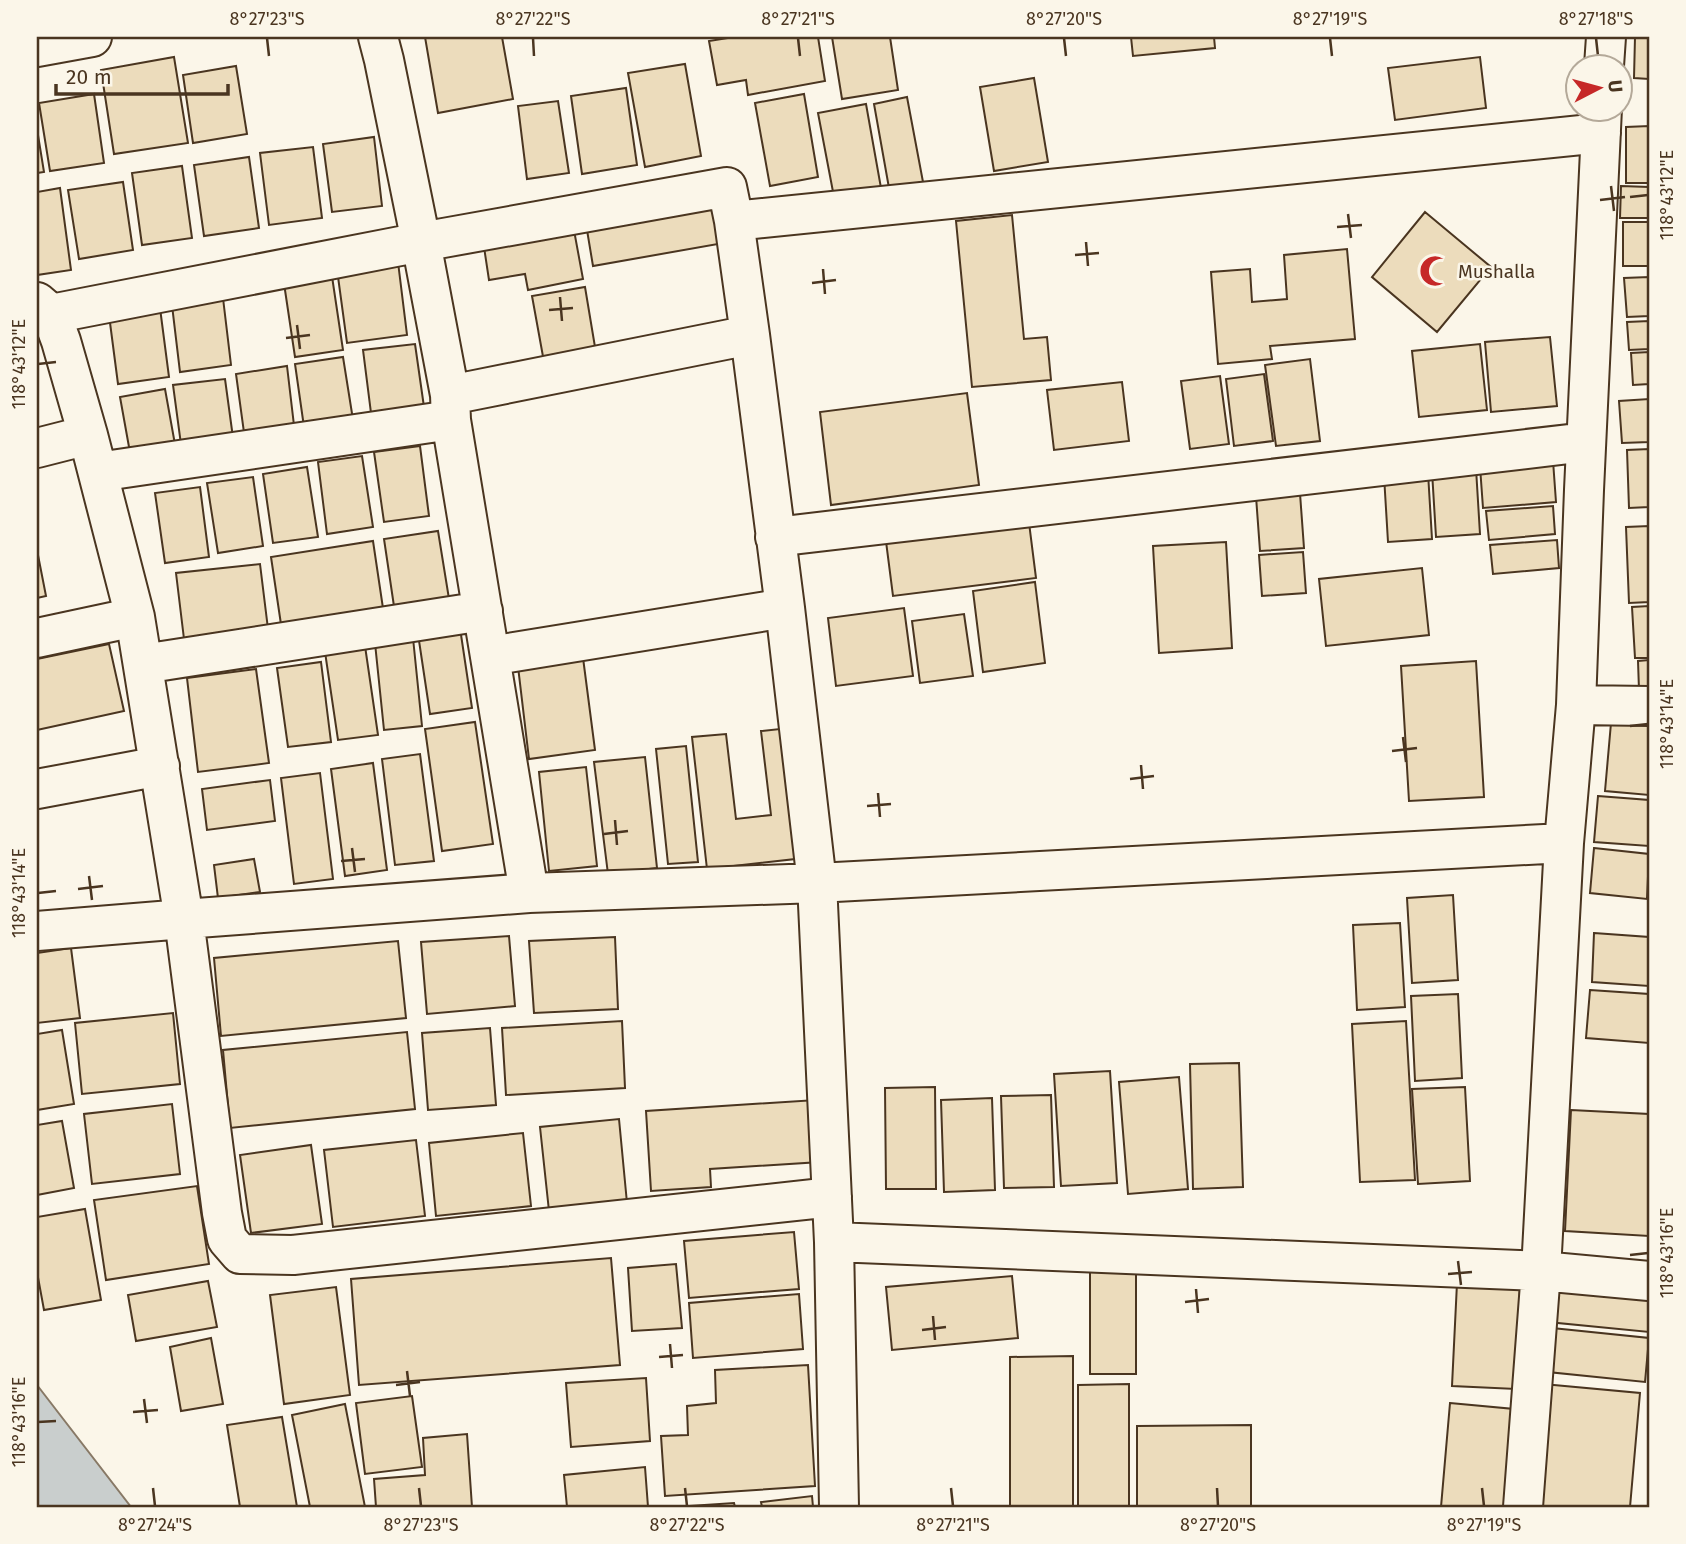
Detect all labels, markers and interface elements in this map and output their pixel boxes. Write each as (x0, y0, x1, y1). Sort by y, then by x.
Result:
text: 8°27'23"S (230, 8, 305, 30)
text: 8°27'22"S (496, 8, 571, 30)
text: 8°27'21"S (761, 8, 835, 30)
text: 8°27'20"S (1026, 8, 1102, 30)
text: 8°27'19"S (1293, 8, 1367, 30)
text: 8°27'18"S (1559, 8, 1633, 30)
scale bar (56, 52, 228, 96)
north arrow (1564, 52, 1634, 122)
text: 20 m (66, 64, 112, 90)
text: U (1603, 79, 1627, 94)
text: 118°43'12"E (1656, 150, 1678, 240)
mosque icon: Mushalla (1418, 254, 1452, 288)
place label: Mushalla (1458, 260, 1535, 283)
text: 118°43'12"E (8, 319, 30, 409)
text: 118°43'14"E (1656, 679, 1678, 769)
text: 118°43'14"E (8, 848, 30, 938)
text: 118°43'16"E (1656, 1208, 1678, 1298)
text: 118°43'16"E (8, 1377, 30, 1467)
text: 8°27'24"S (118, 1514, 192, 1536)
text: 8°27'23"S (384, 1514, 459, 1536)
text: 8°27'22"S (650, 1514, 725, 1536)
text: 8°27'21"S (916, 1514, 990, 1536)
text: 8°27'20"S (1180, 1514, 1256, 1536)
text: 8°27'19"S (1447, 1514, 1521, 1536)

